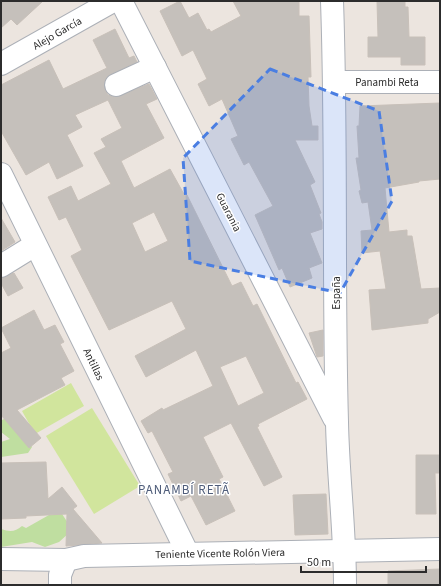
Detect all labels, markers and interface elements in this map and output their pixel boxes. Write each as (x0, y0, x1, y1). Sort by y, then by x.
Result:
street label: Alejo García (30, 13, 85, 54)
street label: Panambi Reta (355, 75, 419, 90)
street label: Guarania (212, 190, 245, 234)
street label: España (329, 276, 344, 310)
street label: Antillas (79, 346, 108, 383)
district label: PANAMBÍ RETÃ (138, 481, 230, 499)
street label: Teniente Vicente Rolón Viera (155, 545, 285, 562)
scale bar (301, 548, 426, 574)
text: 50 m (307, 554, 331, 571)

